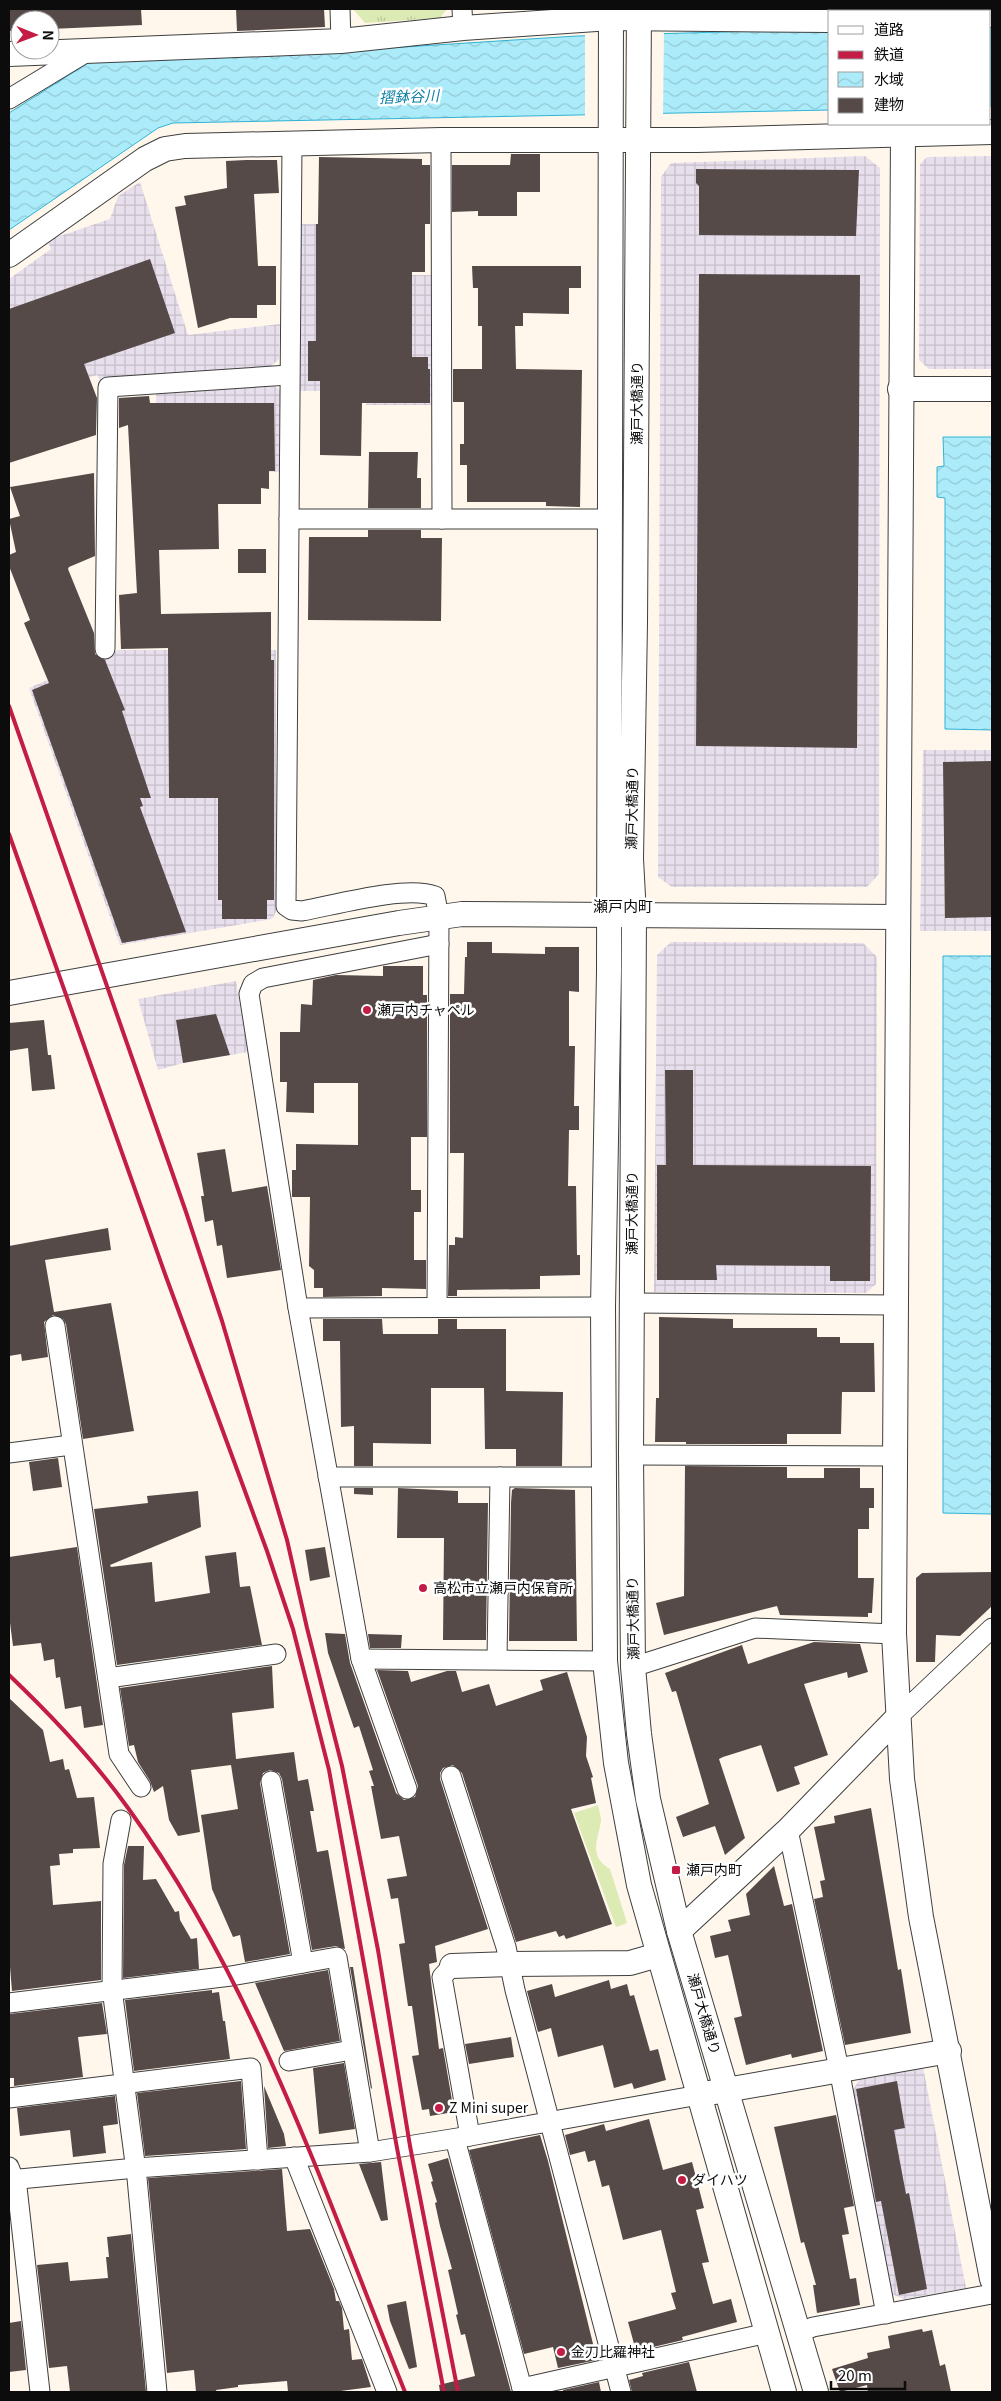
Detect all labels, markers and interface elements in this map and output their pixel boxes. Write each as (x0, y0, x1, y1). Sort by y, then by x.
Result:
north arrow (10, 10, 60, 60)
legend (828, 10, 991, 125)
text: 道路 (874, 18, 904, 39)
text: N (39, 30, 59, 41)
text: 鉄道 (874, 43, 904, 64)
text: 水域 (874, 68, 904, 89)
water label: 摺鉢谷川 (379, 84, 441, 107)
text: 建物 (874, 93, 904, 114)
street label: 瀬戸大橋通り (626, 361, 646, 445)
street label: 瀬戸大橋通り (620, 766, 642, 850)
district label: 瀬戸内町 (593, 895, 653, 916)
place label: 瀬戸内チャペル (377, 999, 475, 1019)
marker: 瀬戸内チャペル (361, 1004, 373, 1016)
street label: 瀬戸大橋通り (621, 1171, 641, 1255)
street label: 瀬戸大橋通り (621, 1576, 643, 1660)
place label: 高松市立瀬戸内保育所 (433, 1577, 573, 1597)
marker: 高松市立瀬戸内保育所 (417, 1582, 429, 1594)
place label: 瀬戸内町 (686, 1859, 742, 1879)
marker: 瀬戸内町 (670, 1864, 682, 1876)
street label: 瀬戸大橋通り (684, 1971, 726, 2057)
place label: Z Mini super (449, 2097, 529, 2117)
marker: Z Mini super (433, 2102, 445, 2114)
place label: ダイハツ (692, 2169, 748, 2189)
marker: ダイハツ (676, 2174, 688, 2186)
place label: 金刀比羅神社 (571, 2341, 655, 2361)
marker: 金刀比羅神社 (555, 2346, 567, 2358)
scale bar (831, 2358, 905, 2390)
text: 20 m (838, 2364, 872, 2385)

